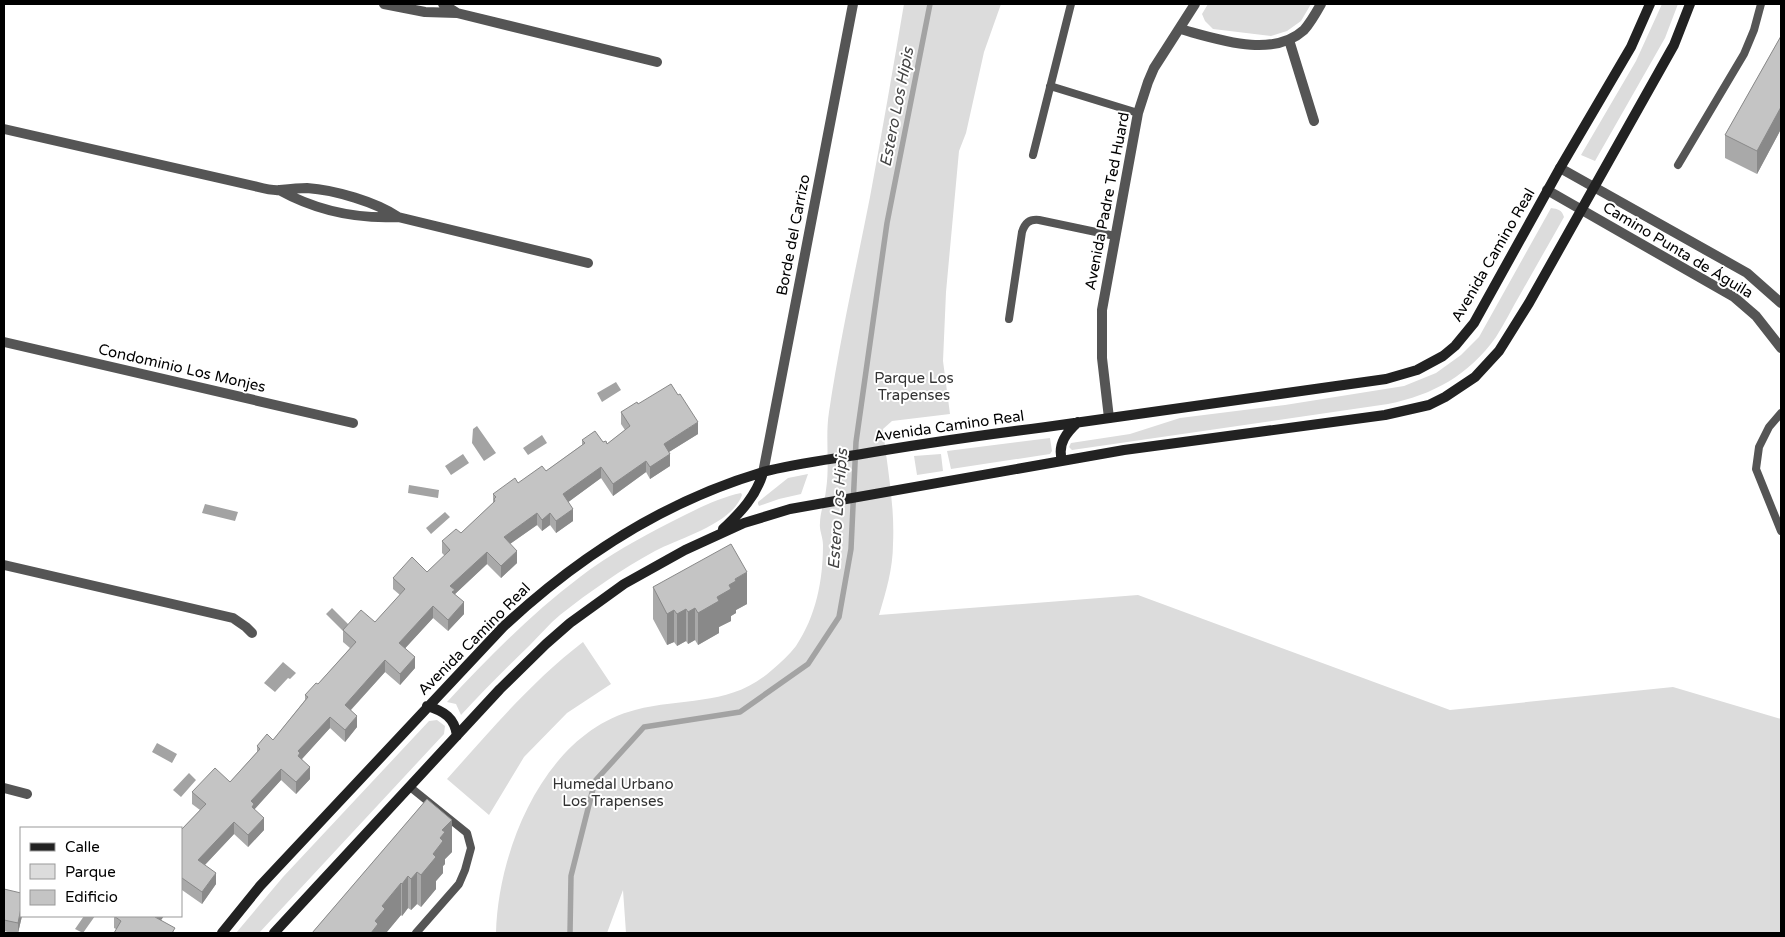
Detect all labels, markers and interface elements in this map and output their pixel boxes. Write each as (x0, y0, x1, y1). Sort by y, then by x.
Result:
water label: Estero Los Hipis (876, 45, 919, 168)
street label: Avenida Padre Ted Huard (1081, 111, 1133, 291)
street label: Borde del Carrizo (772, 173, 814, 297)
street label: Avenida Camino Real (1447, 185, 1539, 325)
street label: Camino Punta de Águila (1600, 198, 1756, 302)
street label: Condominio Los Monjes (97, 340, 267, 396)
park label: Parque Los Trapenses (874, 369, 954, 404)
street label: Avenida Camino Real (873, 407, 1025, 445)
water label: Estero Los Hipis (824, 447, 852, 570)
street label: Avenida Camino Real (414, 579, 534, 699)
park label: Humedal Urbano Los Trapenses (552, 775, 674, 810)
legend (20, 827, 182, 917)
text: Calle (65, 838, 100, 856)
text: Parque (65, 863, 116, 881)
text: Edificio (65, 888, 118, 906)

